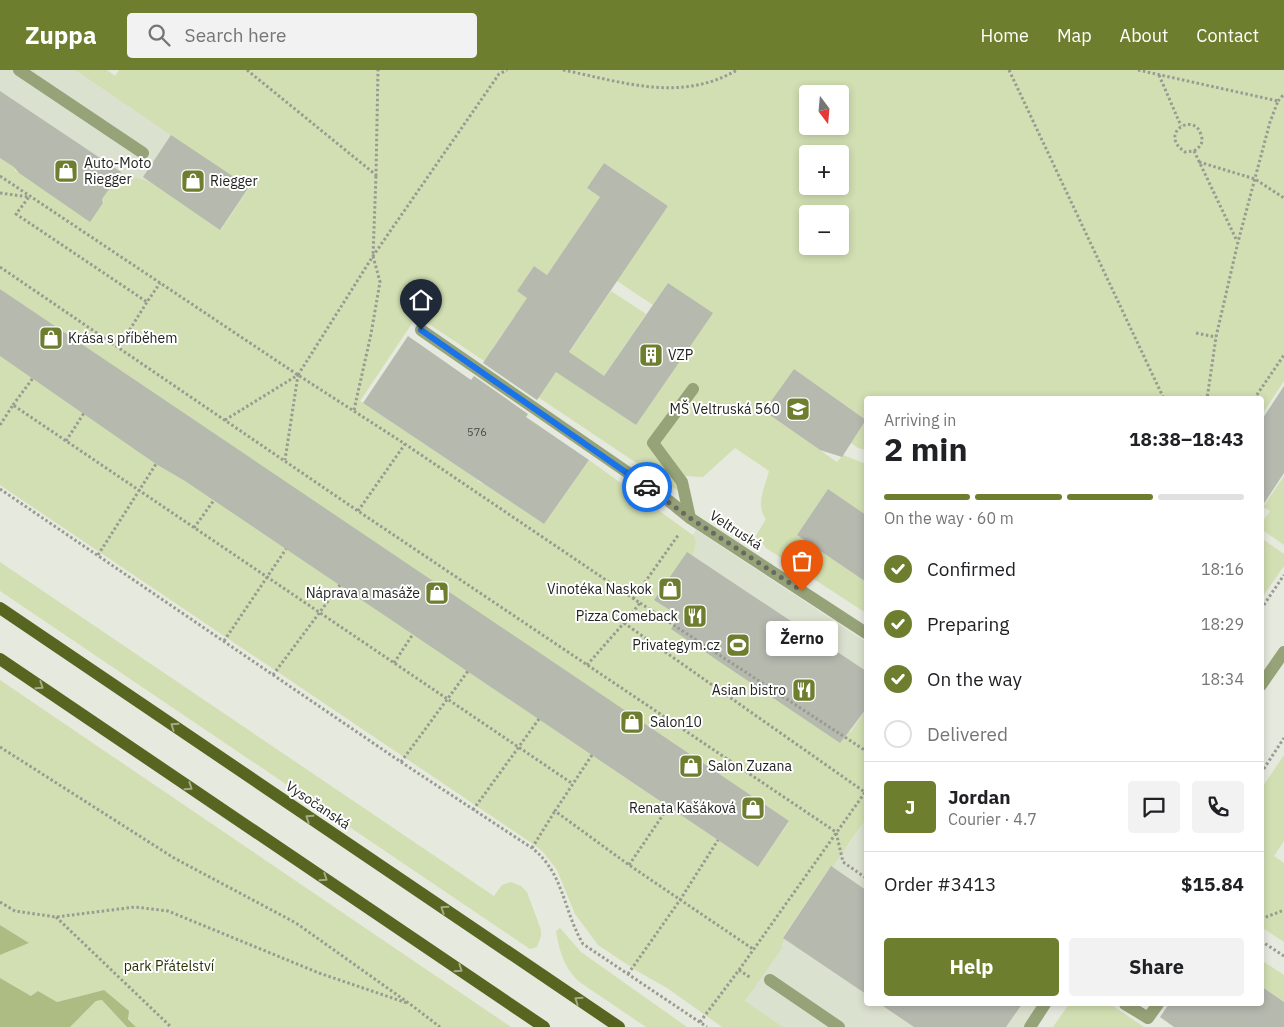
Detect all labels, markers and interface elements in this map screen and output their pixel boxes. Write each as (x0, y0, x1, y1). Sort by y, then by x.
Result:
search box (127, 13, 477, 58)
text: Zuppa (25, 19, 97, 51)
icon: search (145, 21, 173, 49)
text: Search here (185, 23, 286, 47)
text: Home (981, 24, 1029, 47)
text: Map (1057, 24, 1092, 47)
text: About (1120, 24, 1168, 47)
text: Contact (1196, 24, 1259, 47)
north arrow (799, 85, 849, 135)
map controls (799, 85, 849, 255)
button: + (799, 145, 849, 195)
place label: Auto-Moto Riegger (84, 154, 151, 188)
shop icon: Auto-Moto Riegger (53, 158, 79, 184)
shop icon: Riegger (180, 168, 206, 194)
place label: Riegger (210, 172, 258, 190)
button: − (799, 205, 849, 255)
pin (400, 279, 442, 330)
icon: home (407, 286, 435, 314)
shop icon: Krása s příběhem (38, 325, 64, 351)
place label: Krása s příběhem (68, 329, 177, 347)
building icon: VZP (638, 342, 664, 368)
place label: VZP (668, 346, 693, 364)
school or university icon: MŠ Veltruská 560 (785, 396, 811, 422)
place label: MŠ Veltruská 560 (670, 399, 780, 418)
text: Arriving in (884, 410, 956, 430)
house number: 576 (467, 425, 487, 439)
text: 18:38–18:43 (1129, 427, 1244, 451)
text: 2 min (884, 428, 968, 470)
courier (622, 462, 672, 512)
icon: car (633, 473, 661, 501)
street label: Veltruská (706, 506, 766, 554)
text: On the way · 60 m (884, 508, 1014, 528)
pin (781, 540, 823, 591)
icon: bag (788, 547, 816, 575)
icon: check (884, 555, 912, 583)
text: Confirmed (927, 557, 1016, 581)
text: 18:16 (1201, 559, 1244, 579)
shop icon: Vinotéka Naskok (657, 576, 683, 602)
shop icon: Náprava a masáže (424, 580, 450, 606)
place label: Vinotéka Naskok (547, 580, 653, 598)
place label: Náprava a masáže (306, 584, 420, 602)
restaurant icon: Pizza Comeback (682, 603, 708, 629)
place label: Pizza Comeback (576, 607, 679, 625)
icon: check (884, 610, 912, 638)
text: Preparing (927, 612, 1009, 636)
text: 18:29 (1201, 614, 1244, 634)
callout: Žerno (766, 621, 838, 656)
text: Žerno (780, 628, 824, 648)
sports icon: Privategym.cz (725, 632, 751, 658)
place label: Privategym.cz (632, 636, 721, 654)
icon: check (884, 665, 912, 693)
text: On the way (927, 667, 1022, 691)
text: 18:34 (1201, 669, 1244, 689)
restaurant icon: Asian bistro (791, 677, 817, 703)
one-way arrow (35, 680, 44, 689)
place label: Asian bistro (712, 681, 786, 699)
shop icon: Salon10 (619, 709, 645, 735)
place label: Salon10 (650, 713, 702, 731)
text: Delivered (927, 722, 1008, 746)
one-way arrow (171, 723, 180, 733)
shop icon: Salon Zuzana (678, 753, 704, 779)
place label: Salon Zuzana (708, 757, 792, 775)
street label: Vysočanská (282, 777, 354, 833)
one-way arrow (184, 781, 193, 790)
button: chat (1128, 781, 1180, 833)
button: phone (1192, 781, 1244, 833)
text: Jordan (948, 785, 1011, 809)
shop icon: Renata Kašáková (740, 795, 766, 821)
text: J (905, 795, 915, 819)
place label: Renata Kašáková (629, 799, 737, 817)
text: Courier · 4.7 (948, 809, 1037, 829)
one-way arrow (305, 814, 314, 824)
one-way arrow (318, 872, 328, 881)
text: Order #3413 (884, 872, 996, 896)
text: $15.84 (1181, 872, 1244, 896)
one-way arrow (440, 906, 449, 915)
button: Help (884, 938, 1059, 996)
button: Share (1069, 938, 1244, 996)
park label: park Přátelství (124, 957, 215, 975)
one-way arrow (453, 963, 462, 973)
one-way arrow (574, 997, 584, 1006)

